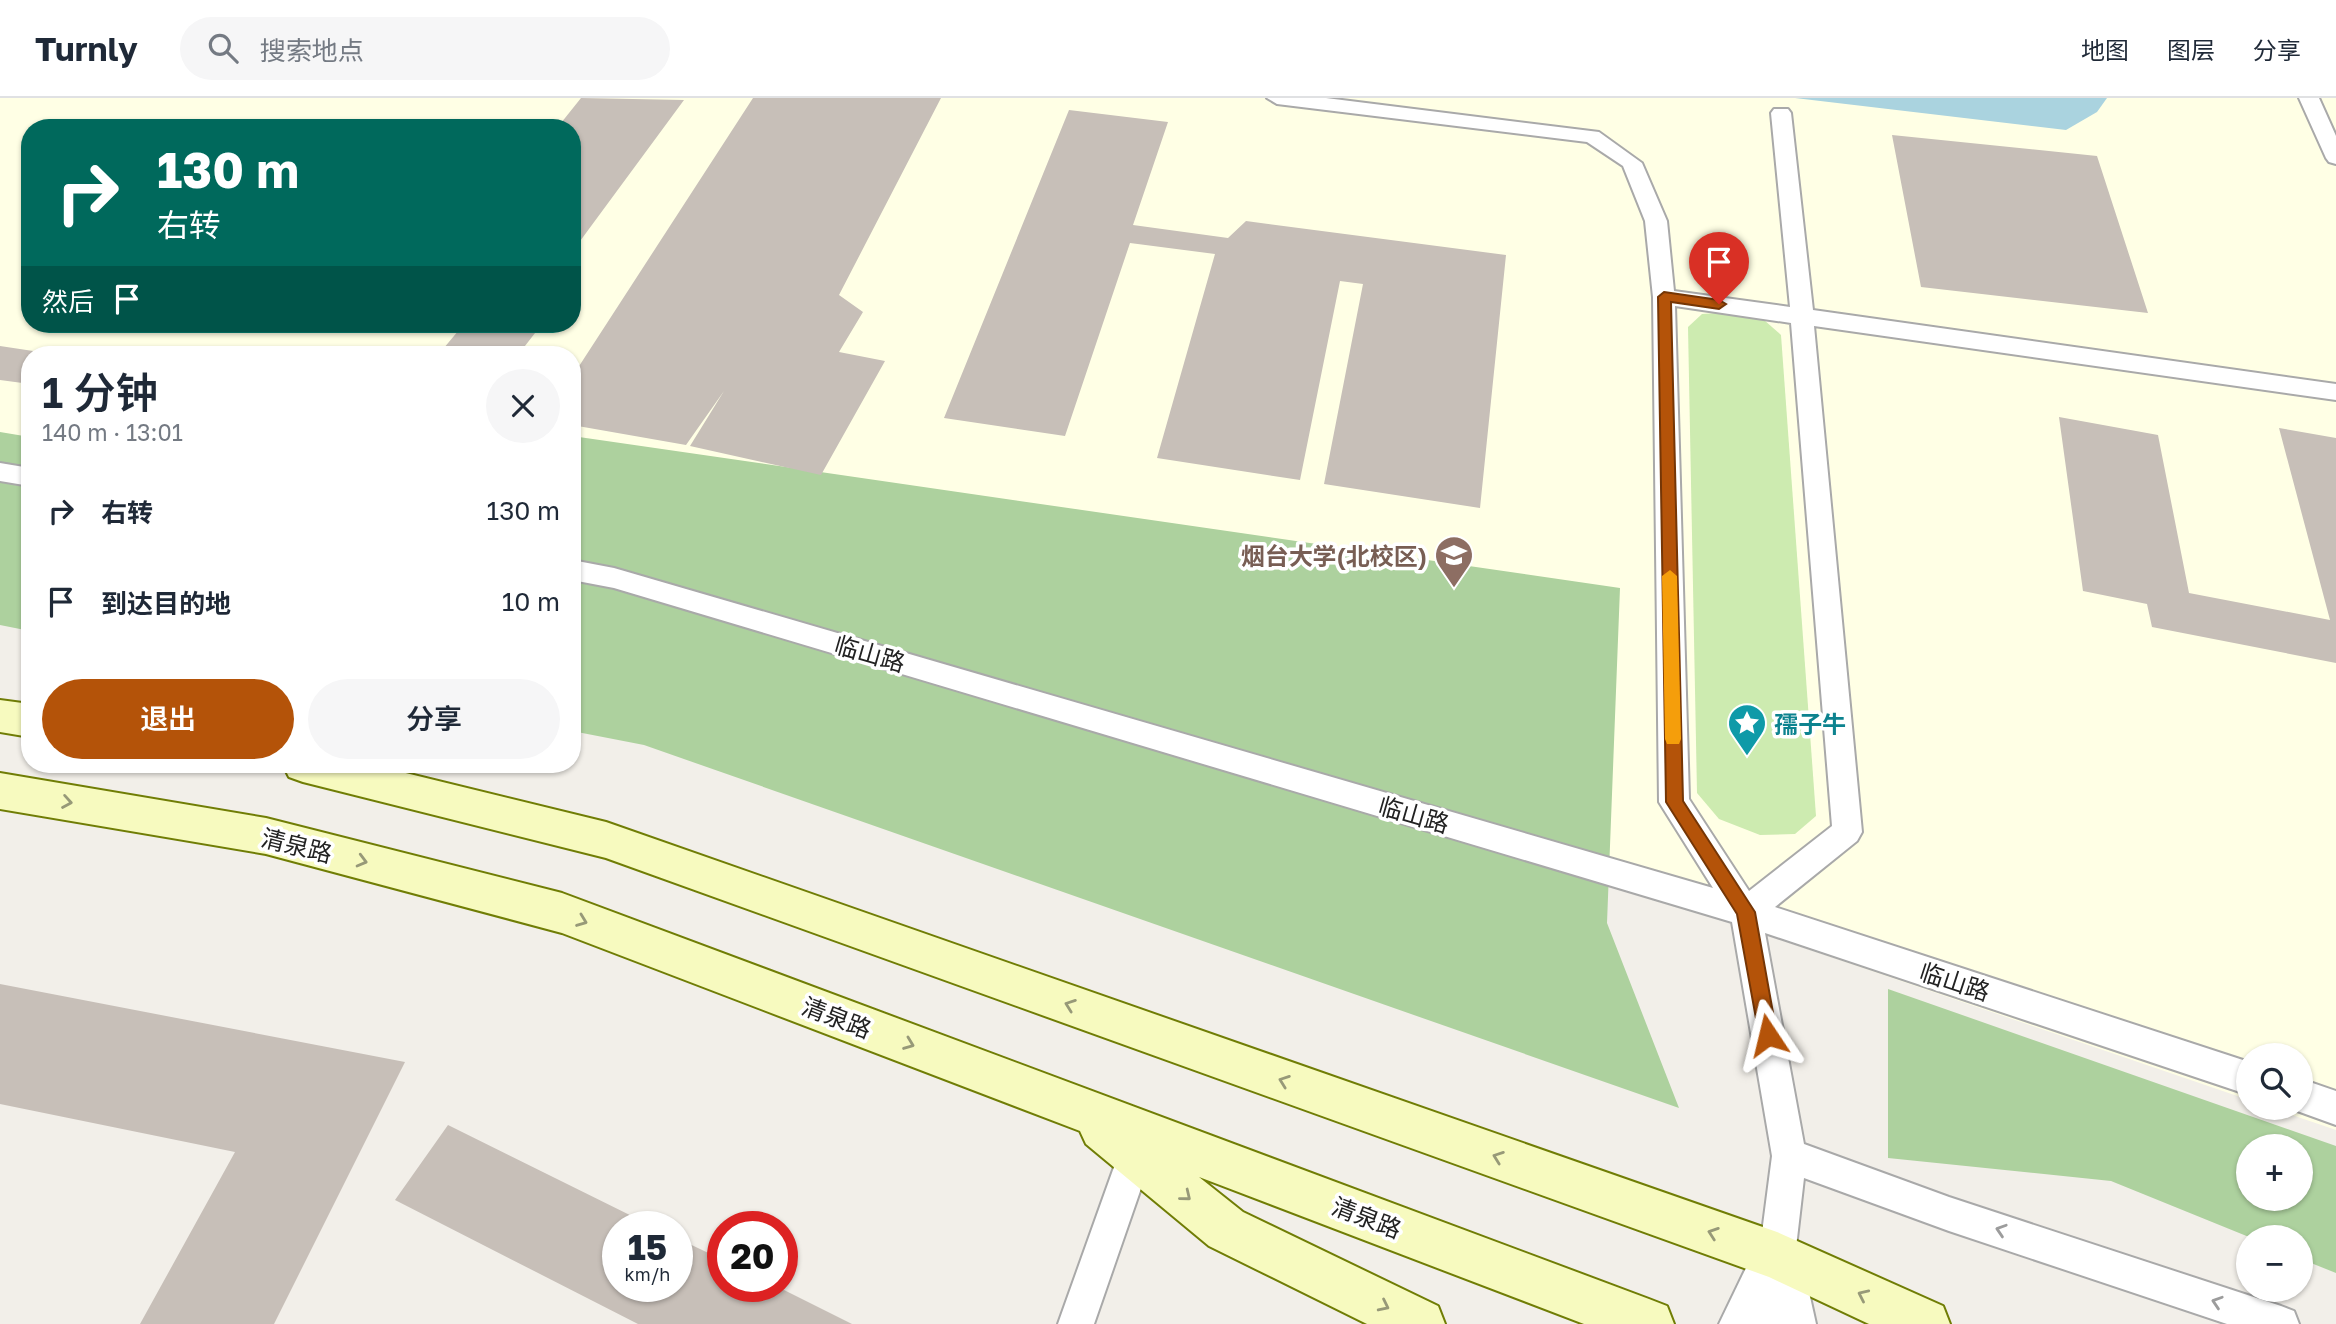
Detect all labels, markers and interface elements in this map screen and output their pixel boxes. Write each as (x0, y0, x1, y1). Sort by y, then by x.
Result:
search box (180, 17, 670, 80)
text: Turnly (35, 29, 138, 68)
icon: search (204, 29, 242, 67)
text: 搜索地点 (260, 35, 364, 66)
text: 地图 (2081, 35, 2129, 64)
text: 图层 (2167, 35, 2215, 64)
text: 分享 (2253, 35, 2301, 64)
text: 130 m (157, 140, 299, 199)
icon: right (42, 147, 133, 238)
text: 右转 (157, 206, 221, 244)
pin (1689, 232, 1749, 304)
icon: arrive (1700, 243, 1738, 281)
icon: arrive (108, 280, 146, 318)
text: 然后 (42, 286, 94, 317)
text: 1 分钟 (42, 367, 158, 417)
button: close (486, 369, 560, 443)
text: 140 m · 13:01 (42, 418, 183, 446)
icon: right (42, 492, 80, 530)
text: 130 m (487, 495, 560, 526)
text: 右转 (101, 497, 153, 528)
school or university icon: 烟台大学(北校区) (1433, 534, 1475, 589)
place label: 烟台大学(北校区) (1241, 541, 1427, 570)
icon: arrive (42, 583, 80, 621)
text: 10 m (502, 586, 560, 617)
text: 到达目的地 (101, 588, 231, 619)
street label: 临山路 (831, 629, 909, 677)
button: 退出 (42, 679, 294, 759)
button: 分享 (308, 679, 560, 759)
place icon: 孺子牛 (1726, 702, 1768, 757)
place label: 孺子牛 (1774, 709, 1846, 738)
street label: 临山路 (1375, 790, 1453, 838)
one-way arrow (61, 794, 73, 809)
street label: 清泉路 (259, 822, 335, 868)
one-way arrow (356, 853, 368, 867)
one-way arrow (575, 912, 587, 926)
street label: 临山路 (1916, 956, 1994, 1006)
street label: 清泉路 (798, 991, 876, 1043)
position arrow (1731, 998, 1805, 1072)
one-way arrow (1064, 999, 1076, 1013)
one-way arrow (903, 1036, 915, 1050)
map controls (2236, 1043, 2313, 1302)
button: search (2236, 1043, 2313, 1120)
one-way arrow (1278, 1075, 1290, 1089)
button: + (2236, 1134, 2313, 1211)
one-way arrow (1493, 1151, 1505, 1165)
one-way arrow (1178, 1188, 1190, 1201)
street label: 清泉路 (1328, 1191, 1406, 1243)
speed limit sign: 20 (707, 1211, 798, 1302)
one-way arrow (1995, 1224, 2008, 1238)
button: − (2236, 1225, 2313, 1302)
text: 15 (628, 1226, 667, 1268)
one-way arrow (1707, 1227, 1719, 1241)
text: km/h (625, 1263, 670, 1285)
one-way arrow (1858, 1289, 1870, 1303)
one-way arrow (2211, 1296, 2223, 1310)
one-way arrow (1377, 1298, 1389, 1312)

